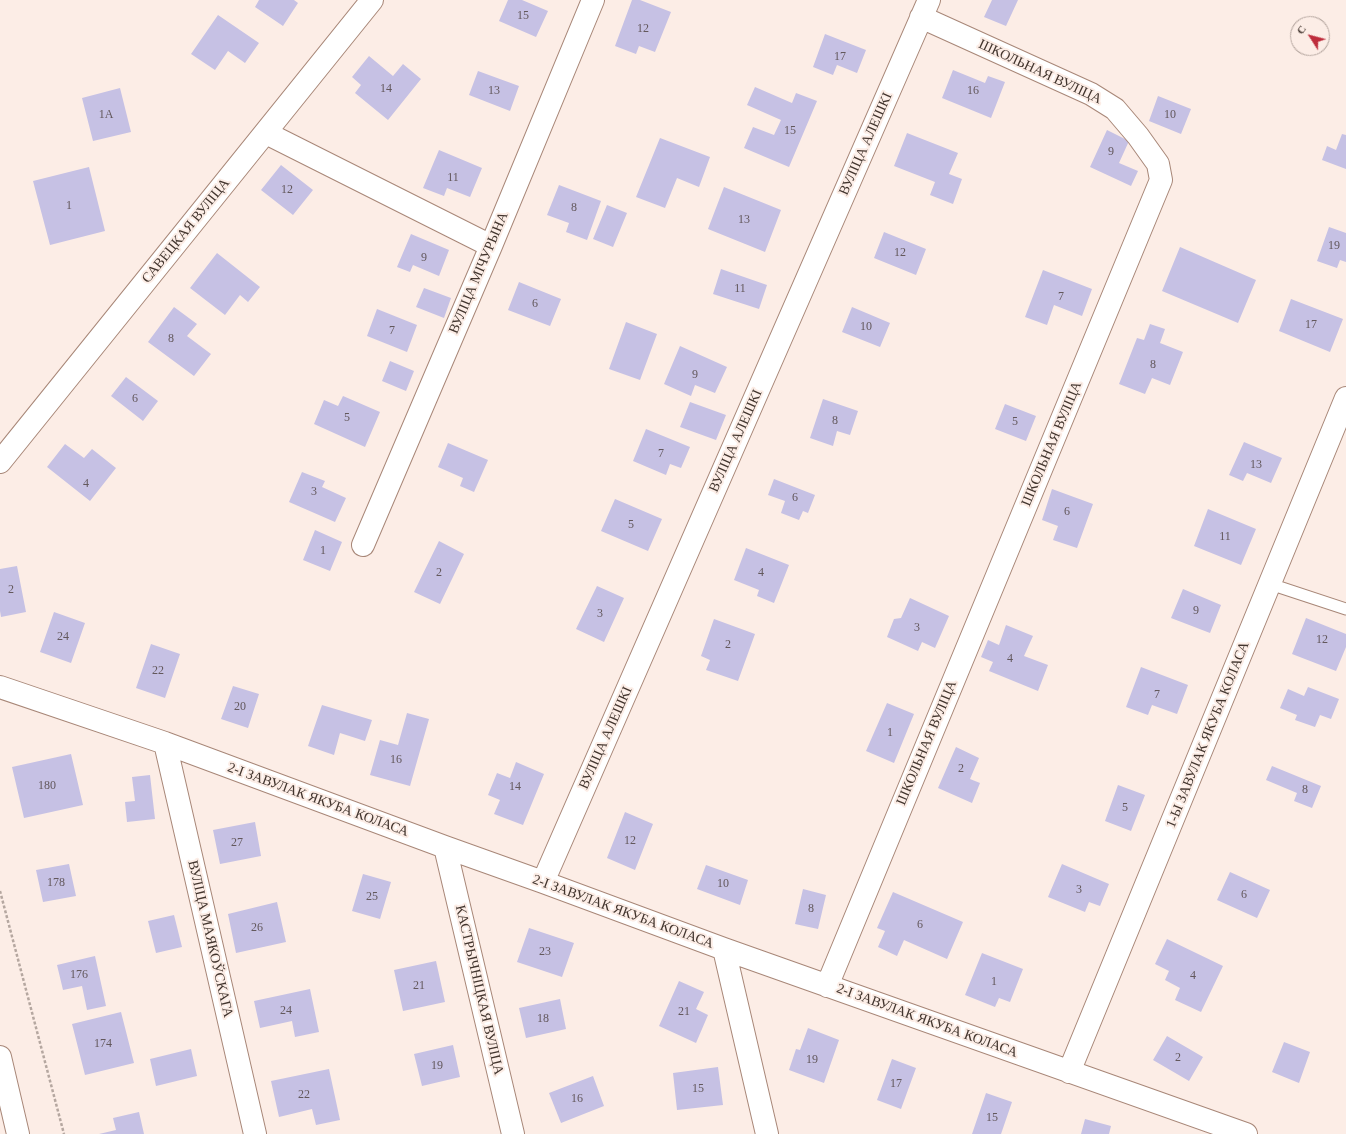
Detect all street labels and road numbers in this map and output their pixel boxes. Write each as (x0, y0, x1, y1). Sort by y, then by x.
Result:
street label: ШКОЛЬНАЯ ВУЛІЦА (976, 36, 1104, 108)
street label: ВУЛІЦА АЛЕШКІ (836, 90, 896, 198)
street label: САВЕЦКАЯ ВУЛІЦА (139, 175, 233, 287)
street label: ВУЛІЦА МІЧУРЫНА (446, 210, 512, 336)
street label: ШКОЛЬНАЯ ВУЛІЦА (1018, 379, 1086, 509)
street label: ВУЛІЦА АЛЕШКІ (706, 387, 766, 495)
street label: 1-Ы ЗАВУЛАК ЯКУБА КОЛАСА (1163, 639, 1253, 831)
street label: ШКОЛЬНАЯ ВУЛІЦА (893, 678, 961, 808)
street label: ВУЛІЦА АЛЕШКІ (576, 684, 636, 792)
street label: 2-І ЗАВУЛАК ЯКУБА КОЛАСА (225, 759, 411, 841)
street label: ВУЛІЦА МАЯКОЎСКАГА (184, 859, 236, 1019)
street label: 2-І ЗАВУЛАК ЯКУБА КОЛАСА (530, 871, 716, 953)
street label: КАСТРЫЧНІЦКАЯ ВУЛІЦА (451, 903, 507, 1077)
street label: 2-І ЗАВУЛАК ЯКУБА КОЛАСА (834, 980, 1020, 1062)

